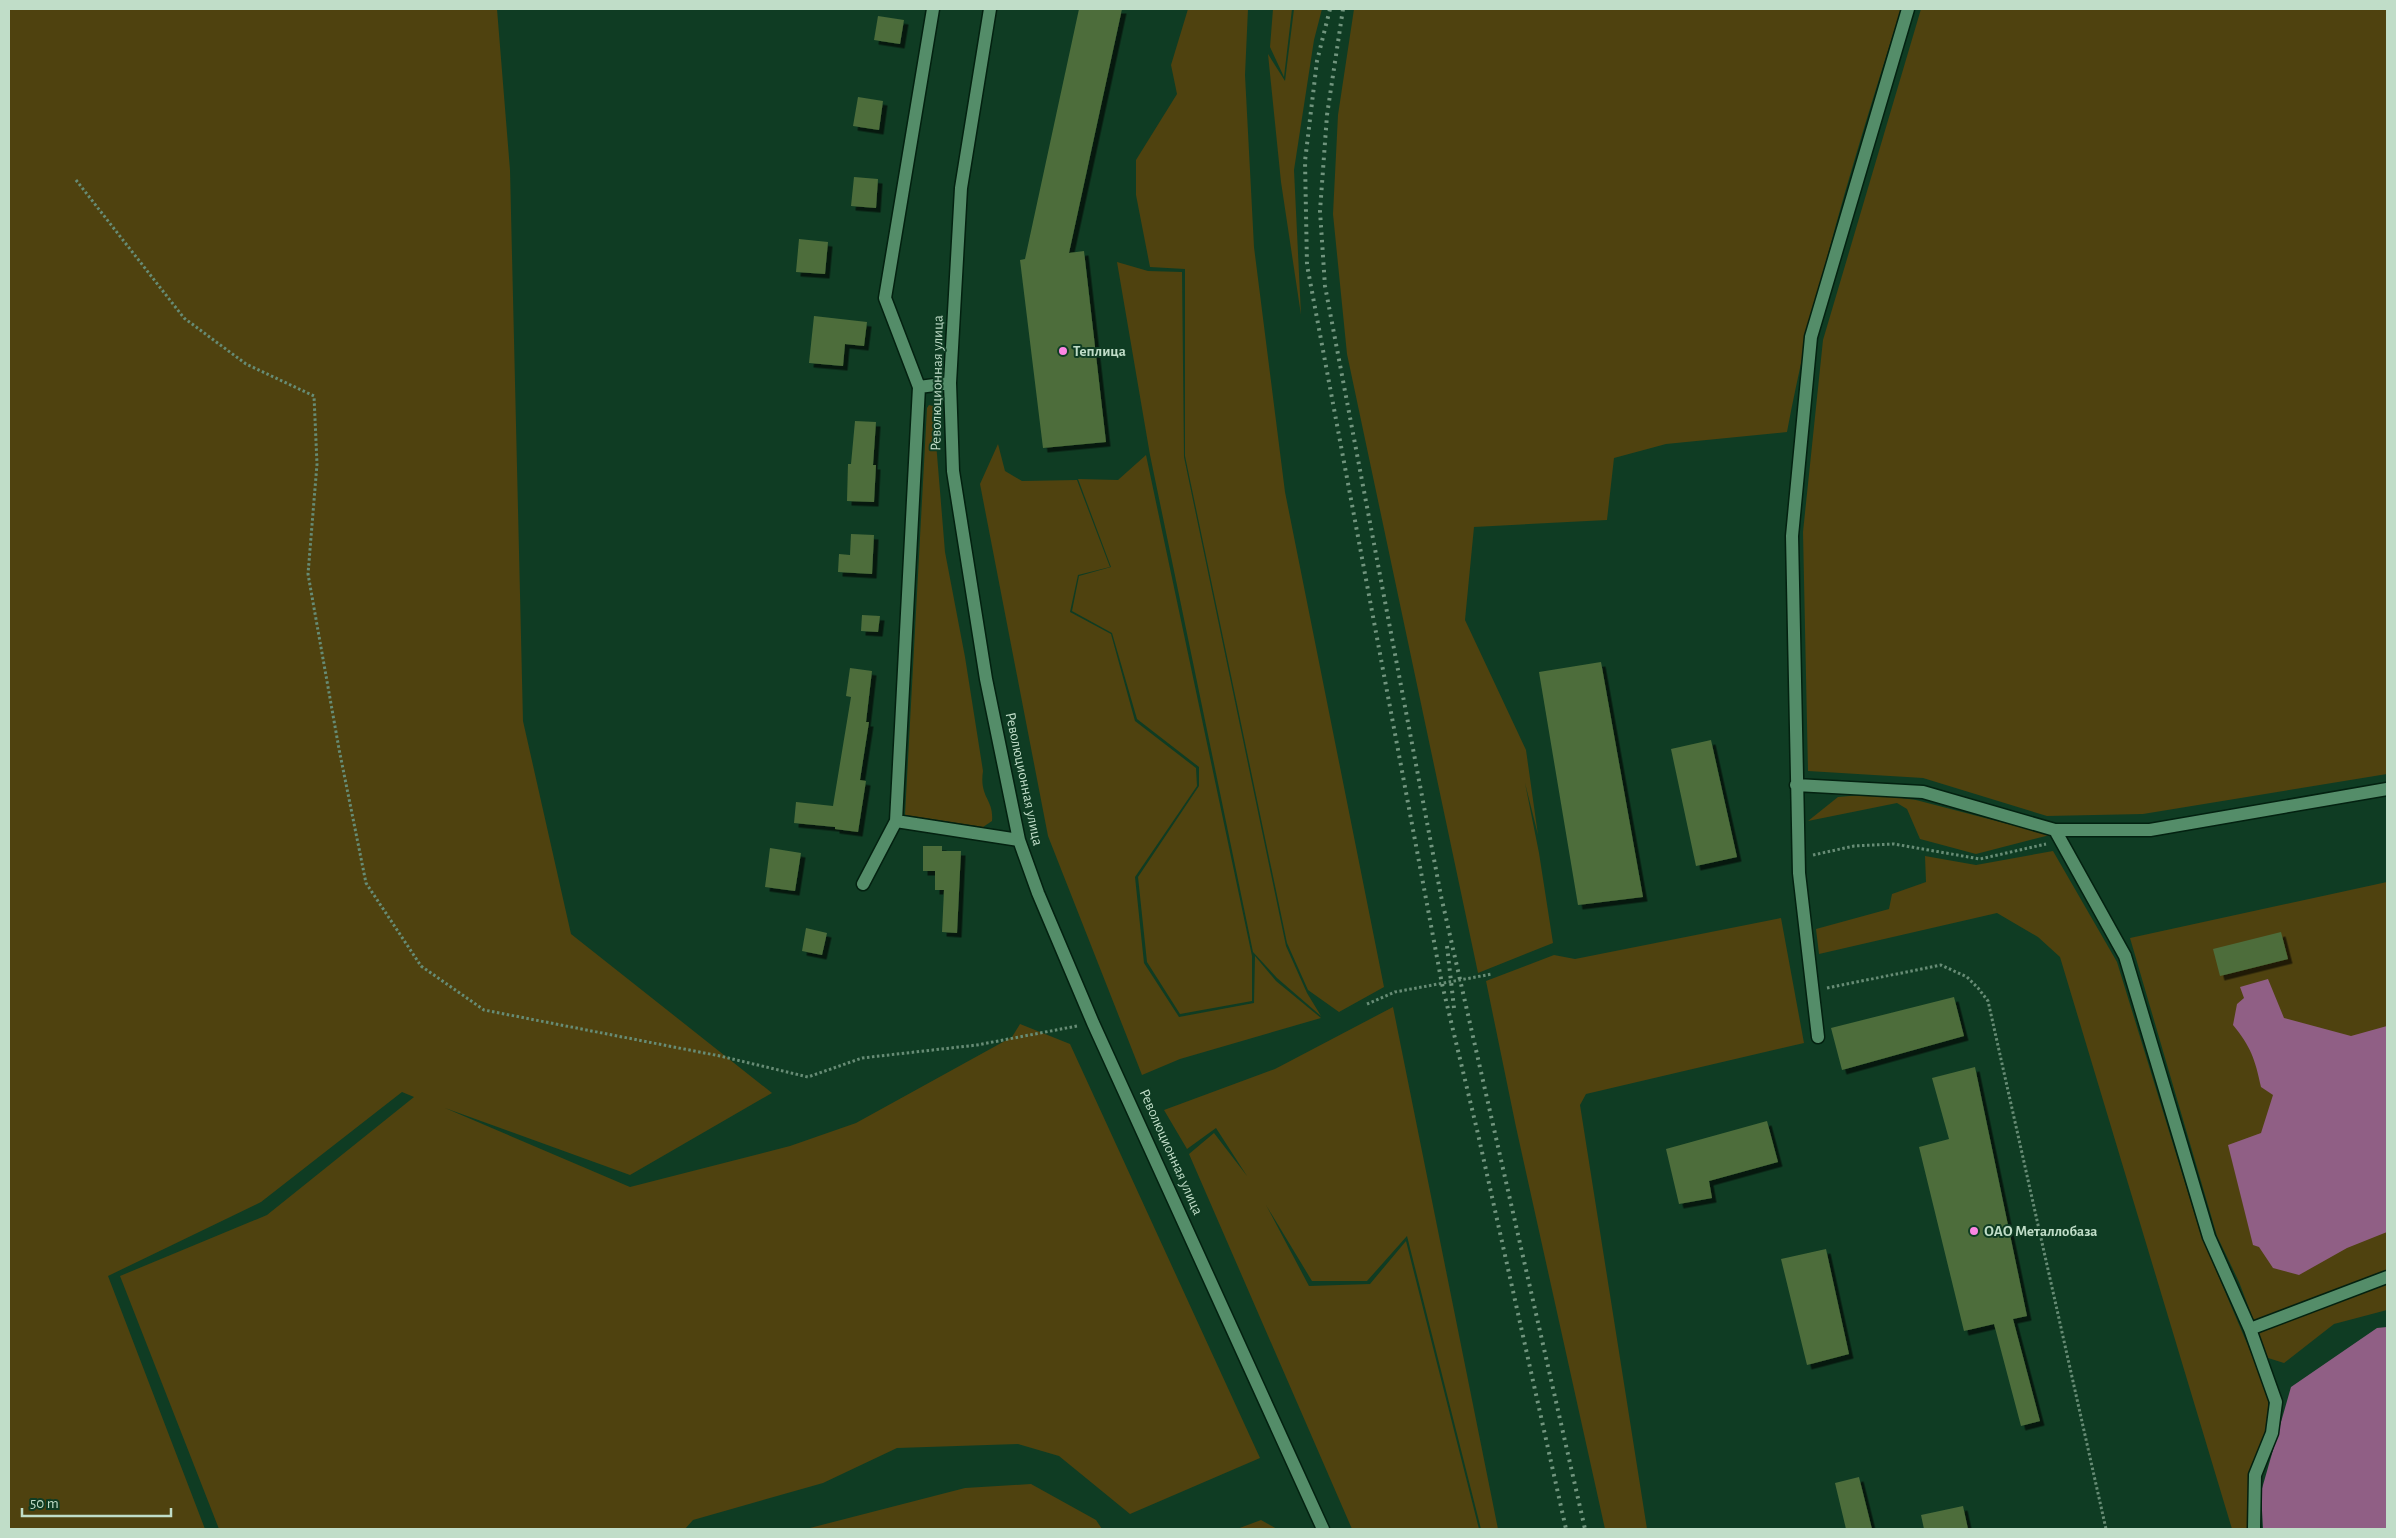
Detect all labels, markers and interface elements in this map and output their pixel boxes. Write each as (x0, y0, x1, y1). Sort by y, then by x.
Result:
street label: Революционная улица (928, 315, 946, 451)
place label: Теплица (1073, 344, 1126, 359)
marker: Теплица (1057, 345, 1069, 357)
street label: Революционная улица (1003, 711, 1045, 847)
street label: Революционная улица (1136, 1087, 1206, 1217)
place label: ОАО Металлобаза (1984, 1224, 2097, 1239)
marker: ОАО Металлобаза (1968, 1225, 1980, 1237)
scale bar (22, 1486, 171, 1518)
text: 50 m (30, 1496, 59, 1511)

